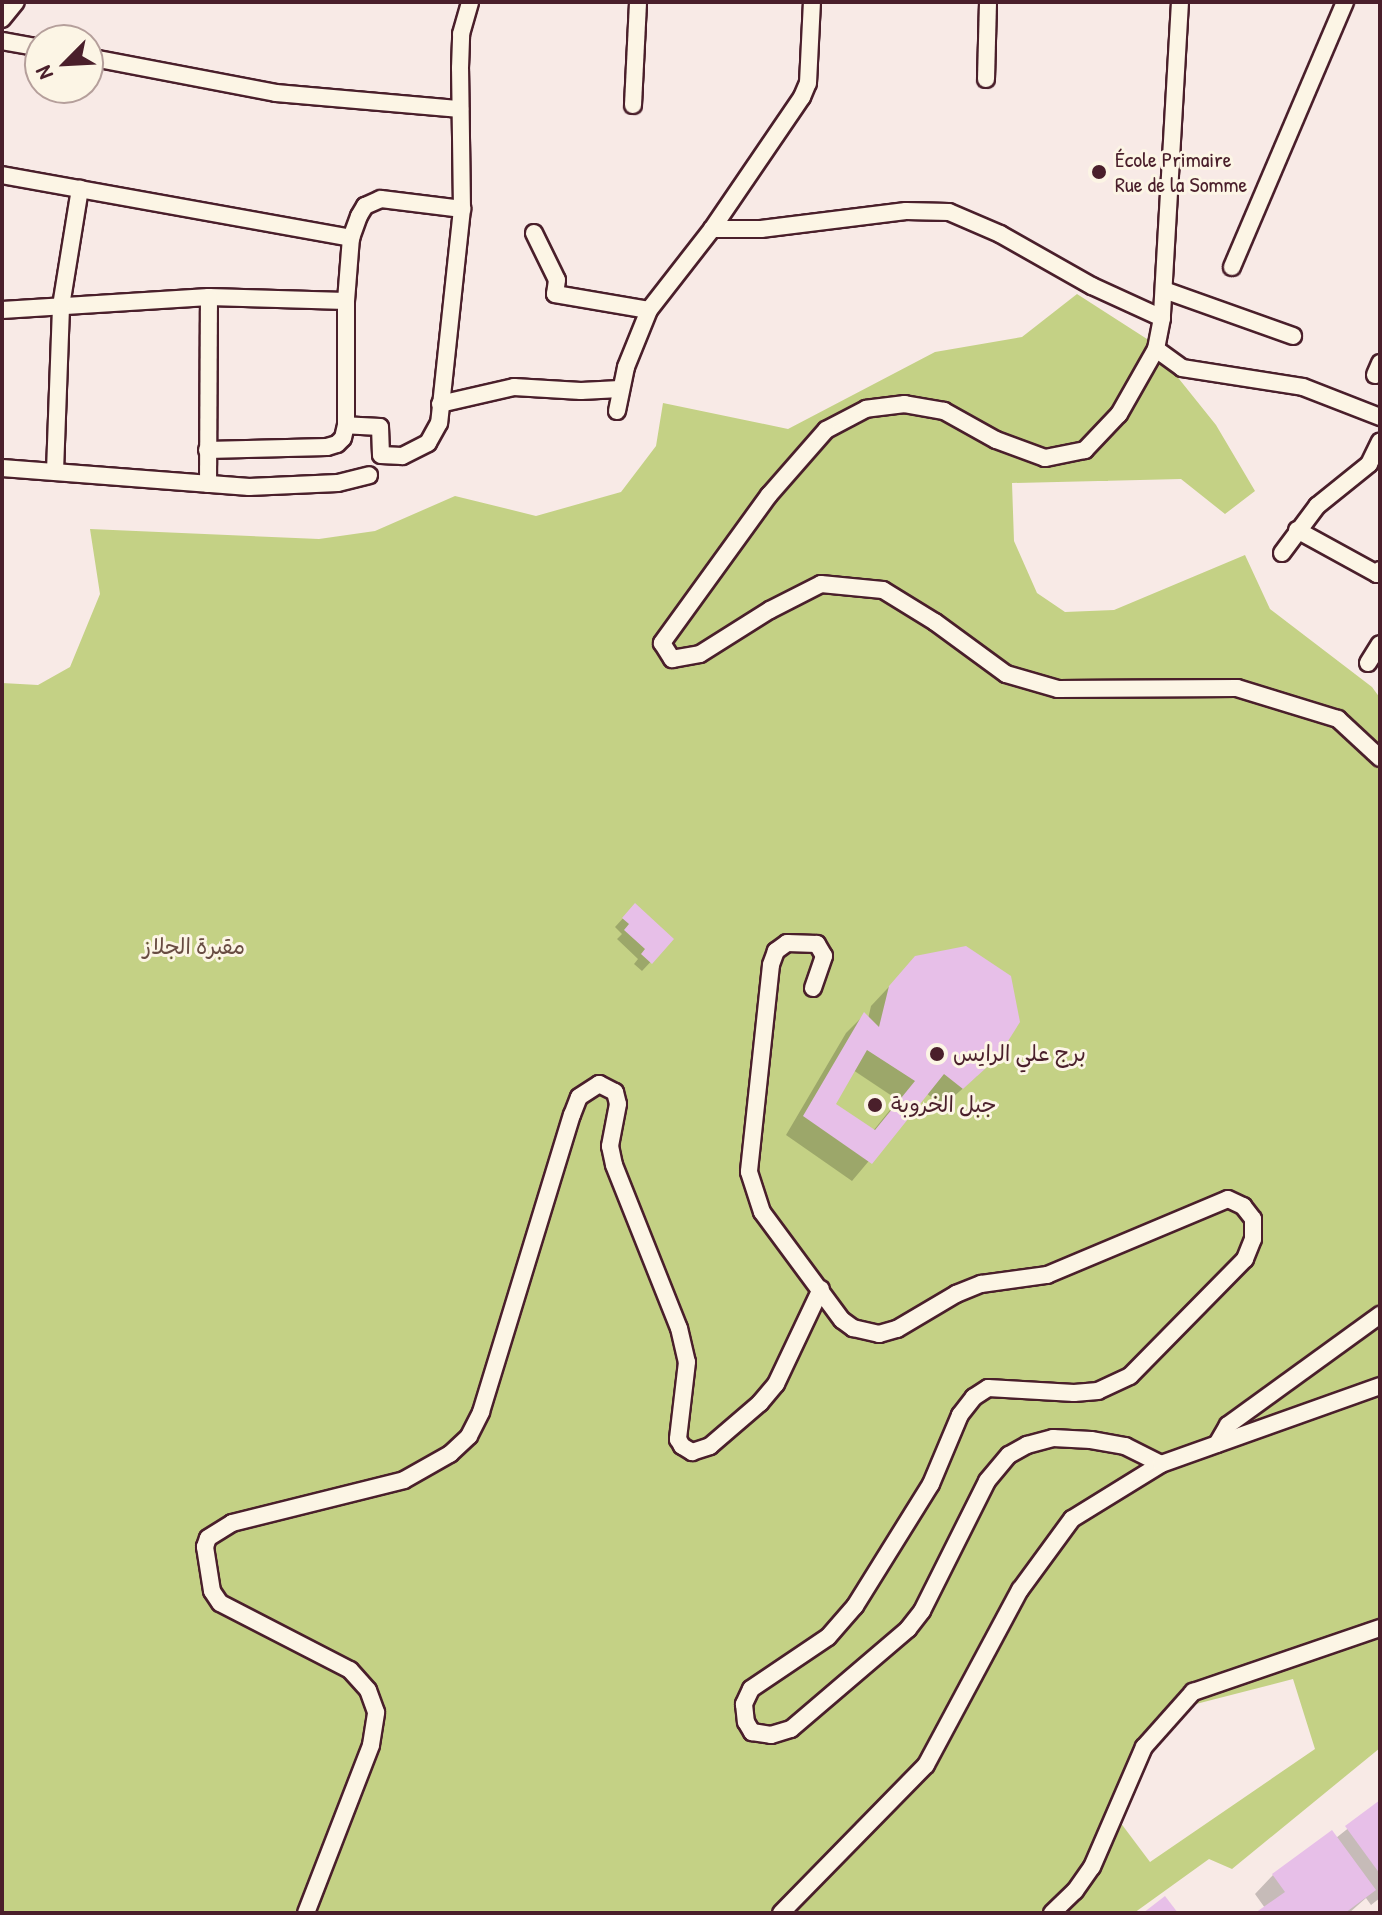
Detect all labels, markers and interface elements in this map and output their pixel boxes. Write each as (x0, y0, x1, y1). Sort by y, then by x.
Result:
north arrow (24, 24, 104, 104)
text: N (28, 61, 60, 84)
place label: École Primaire Rue de la Somme (1115, 146, 1247, 198)
marker: École Primaire Rue de la Somme (1090, 163, 1108, 181)
park label: مقبرة الجلاز (143, 934, 245, 960)
place label: برج علي الرايس (953, 1041, 1086, 1067)
marker: برج علي الرايس (928, 1045, 946, 1063)
place label: جبل الخروبة (891, 1092, 997, 1118)
marker: جبل الخروبة (866, 1096, 884, 1114)

